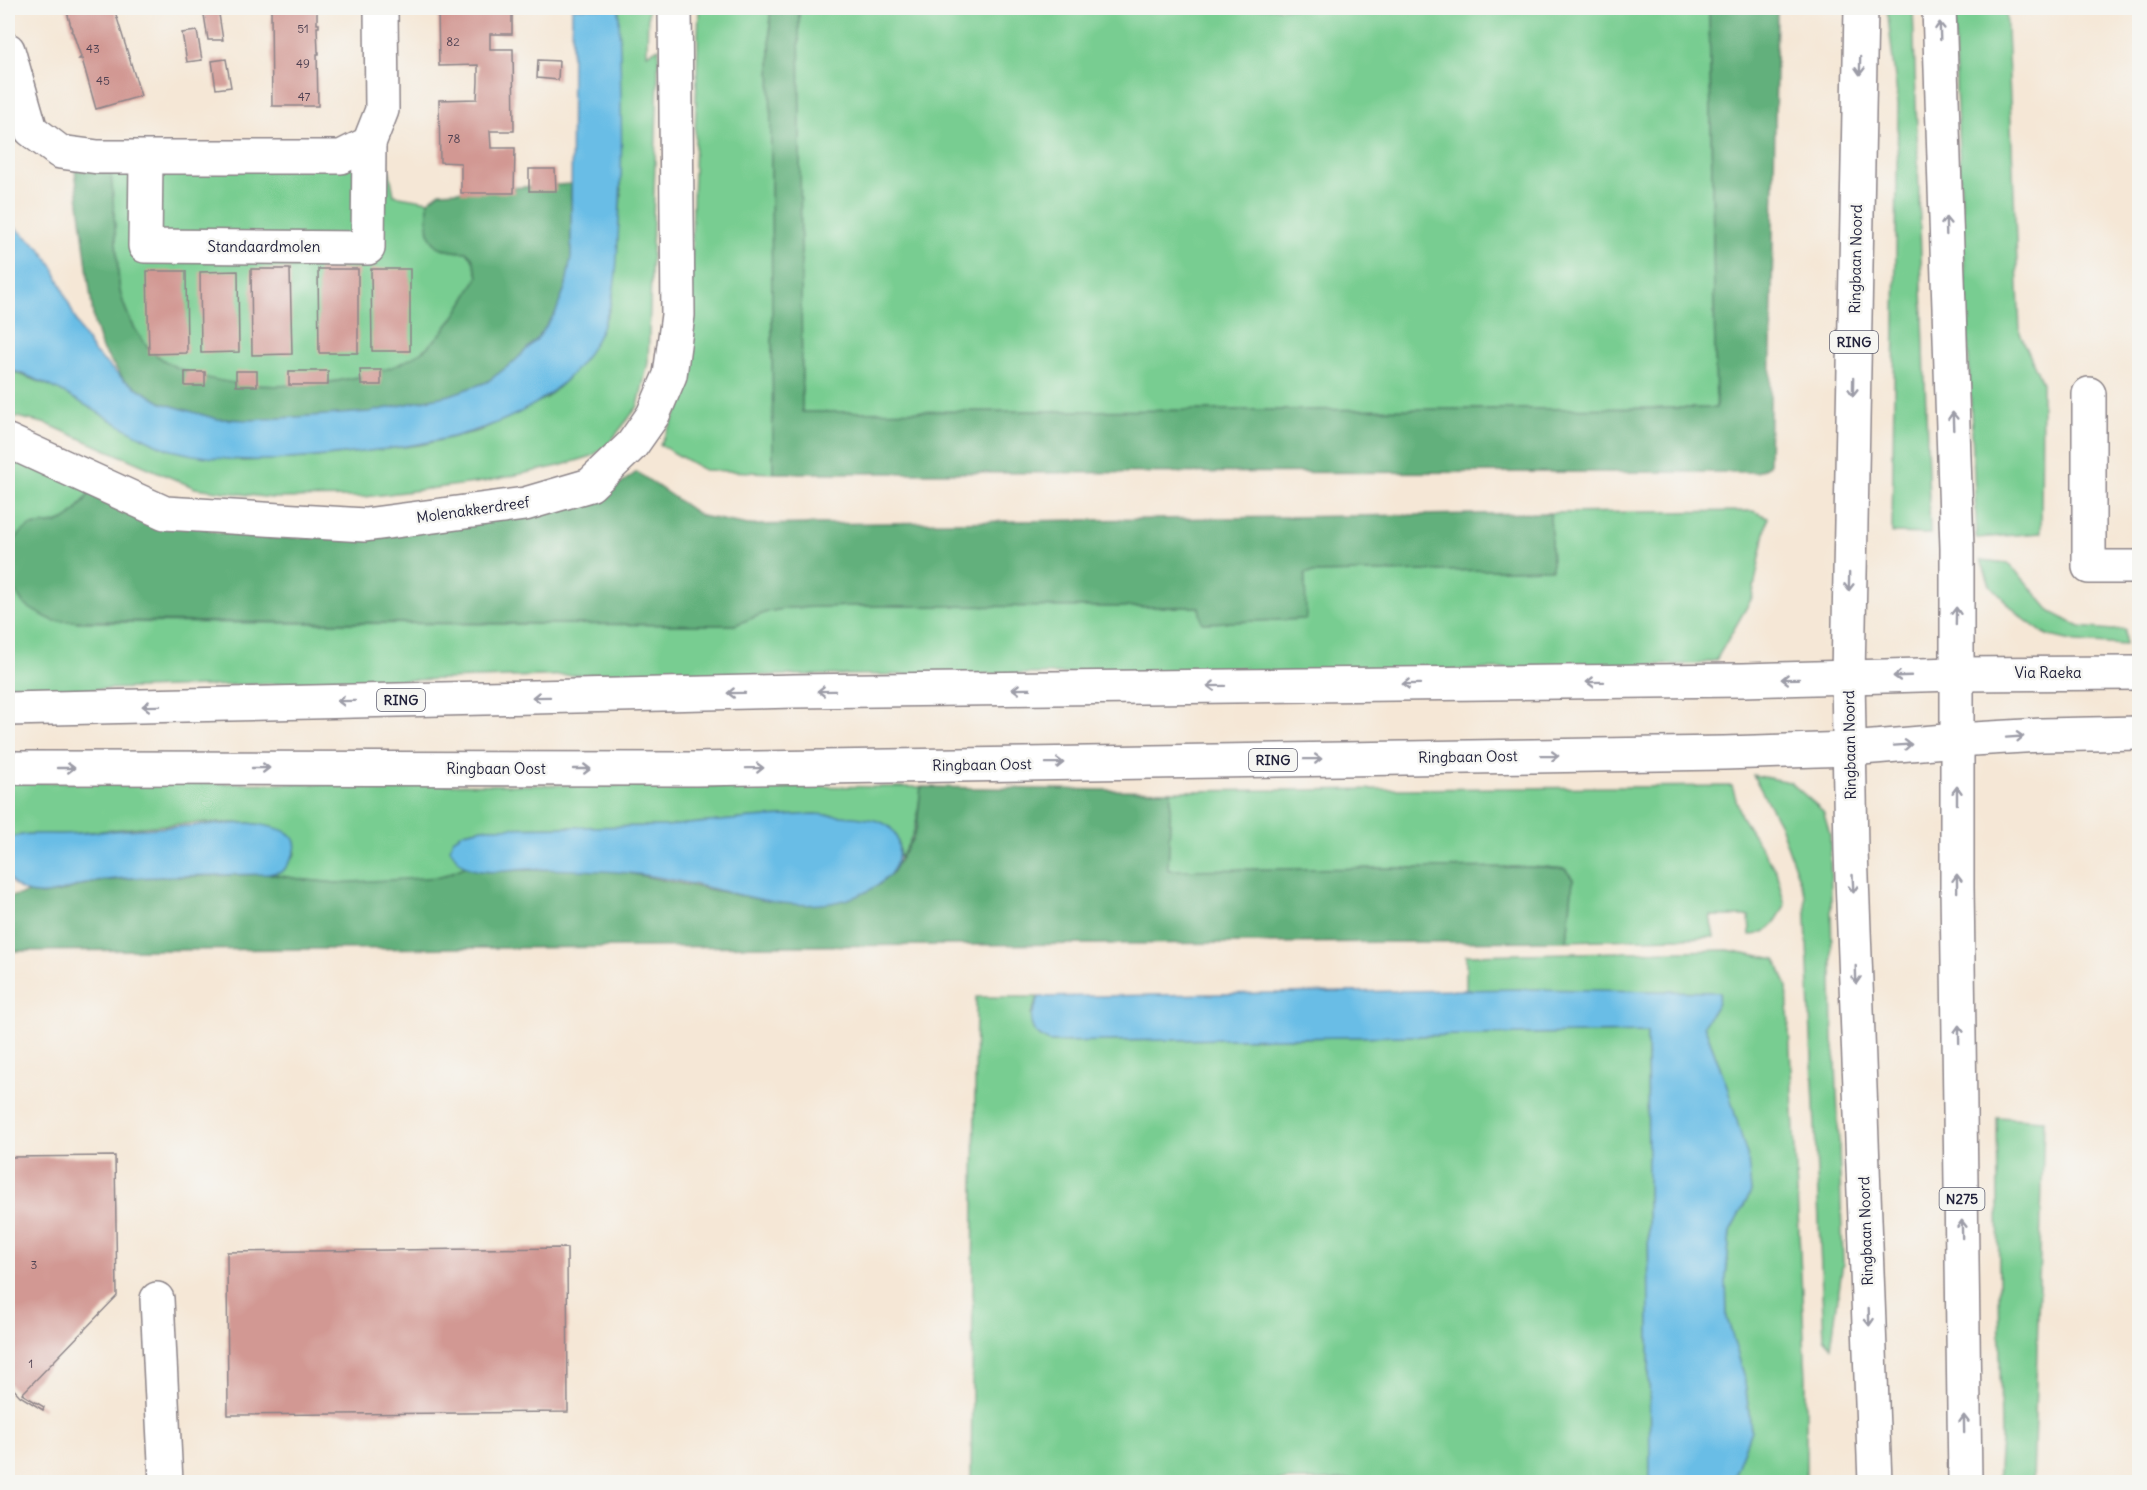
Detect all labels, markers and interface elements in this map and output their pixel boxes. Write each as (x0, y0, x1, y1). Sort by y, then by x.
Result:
house number: 51 (297, 21, 309, 36)
one-way arrow (1934, 22, 1945, 41)
house number: 82 (446, 34, 460, 49)
house number: 43 (86, 41, 100, 56)
one-way arrow (1854, 55, 1866, 75)
house number: 49 (296, 56, 310, 71)
house number: 45 (96, 73, 110, 88)
house number: 47 (298, 89, 310, 104)
house number: 78 (448, 131, 460, 146)
street label: Ringbaan Noord (1845, 204, 1866, 314)
one-way arrow (1941, 216, 1952, 236)
street label: Standaardmolen (208, 237, 321, 256)
road number: RING (1830, 331, 1878, 353)
one-way arrow (1848, 376, 1859, 396)
one-way arrow (1947, 411, 1959, 431)
street label: Molenakkerdreef (415, 492, 532, 527)
one-way arrow (1844, 571, 1855, 591)
one-way arrow (1951, 606, 1962, 626)
street label: Via Raeka (2014, 663, 2082, 682)
one-way arrow (1893, 670, 1913, 681)
one-way arrow (1781, 673, 1801, 685)
one-way arrow (1586, 676, 1606, 687)
one-way arrow (1401, 678, 1421, 690)
one-way arrow (1206, 680, 1226, 692)
one-way arrow (1011, 683, 1031, 694)
one-way arrow (816, 685, 836, 697)
one-way arrow (726, 687, 746, 698)
road number: RING (377, 689, 425, 711)
street label: Ringbaan Noord (1839, 690, 1860, 800)
one-way arrow (531, 691, 551, 703)
one-way arrow (336, 695, 356, 707)
one-way arrow (141, 700, 161, 711)
one-way arrow (2005, 731, 2025, 742)
one-way arrow (1893, 739, 1913, 750)
street label: Ringbaan Oost (1418, 746, 1518, 767)
road number: RING (1249, 749, 1297, 771)
one-way arrow (1539, 750, 1559, 762)
street label: Ringbaan Oost (932, 754, 1032, 775)
one-way arrow (1302, 754, 1322, 765)
one-way arrow (1044, 758, 1064, 769)
street label: Ringbaan Oost (446, 759, 546, 778)
one-way arrow (55, 762, 75, 774)
one-way arrow (250, 762, 270, 774)
one-way arrow (744, 762, 764, 774)
one-way arrow (571, 763, 591, 775)
one-way arrow (1951, 786, 1963, 806)
one-way arrow (1847, 874, 1858, 894)
one-way arrow (1951, 874, 1963, 894)
one-way arrow (1850, 965, 1862, 985)
one-way arrow (1954, 1025, 1965, 1045)
street label: Ringbaan Noord (1854, 1176, 1877, 1286)
road number: N275 (1940, 1188, 1984, 1210)
one-way arrow (1956, 1220, 1968, 1240)
house number: 3 (31, 1257, 38, 1272)
one-way arrow (1864, 1307, 1875, 1327)
house number: 1 (29, 1356, 33, 1371)
one-way arrow (1959, 1415, 1970, 1435)

